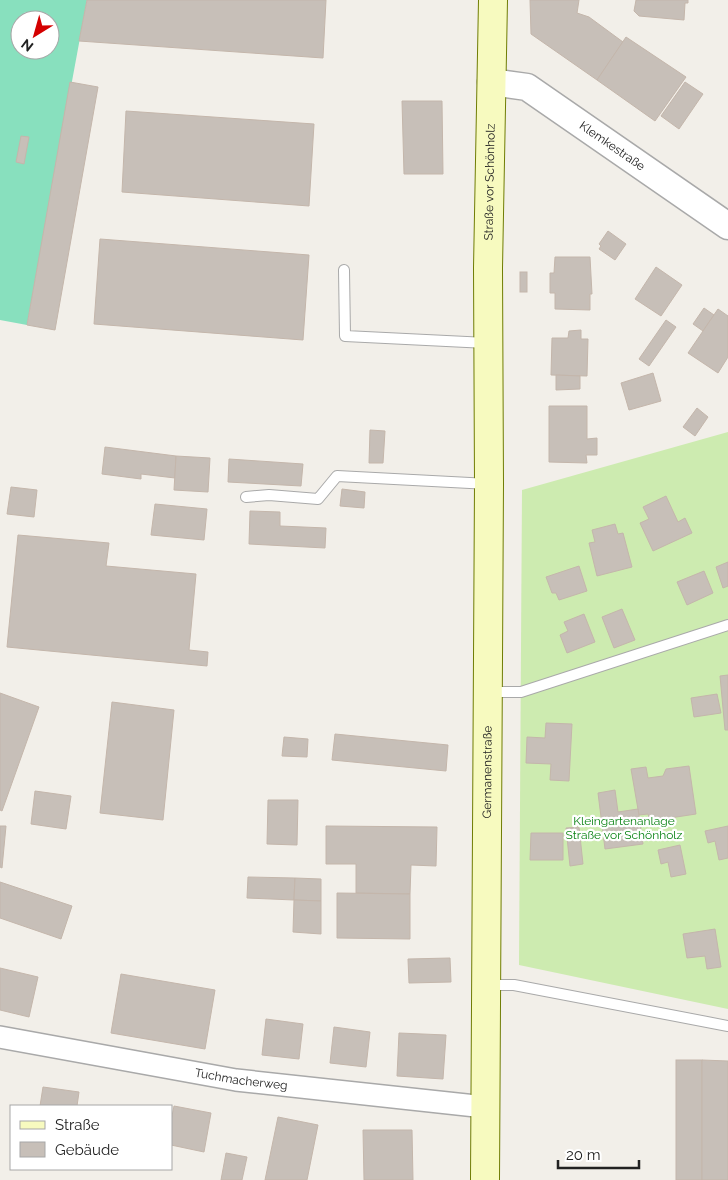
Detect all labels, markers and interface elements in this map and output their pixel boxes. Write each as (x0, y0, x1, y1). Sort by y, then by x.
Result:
north arrow (10, 10, 60, 60)
text: N (18, 36, 36, 55)
street label: Klemkestraße (577, 118, 648, 173)
street label: Straße vor Schönholz (482, 123, 498, 241)
street label: Germanenstraße (480, 726, 495, 818)
park label: Kleingartenanlage Straße vor Schönholz (566, 814, 683, 842)
street label: Tuchmacherweg (194, 1066, 288, 1093)
legend (10, 1105, 172, 1170)
text: Straße (55, 1116, 100, 1134)
scale bar (558, 1138, 639, 1170)
text: Gebäude (55, 1141, 119, 1159)
text: 20 m (566, 1146, 601, 1164)

